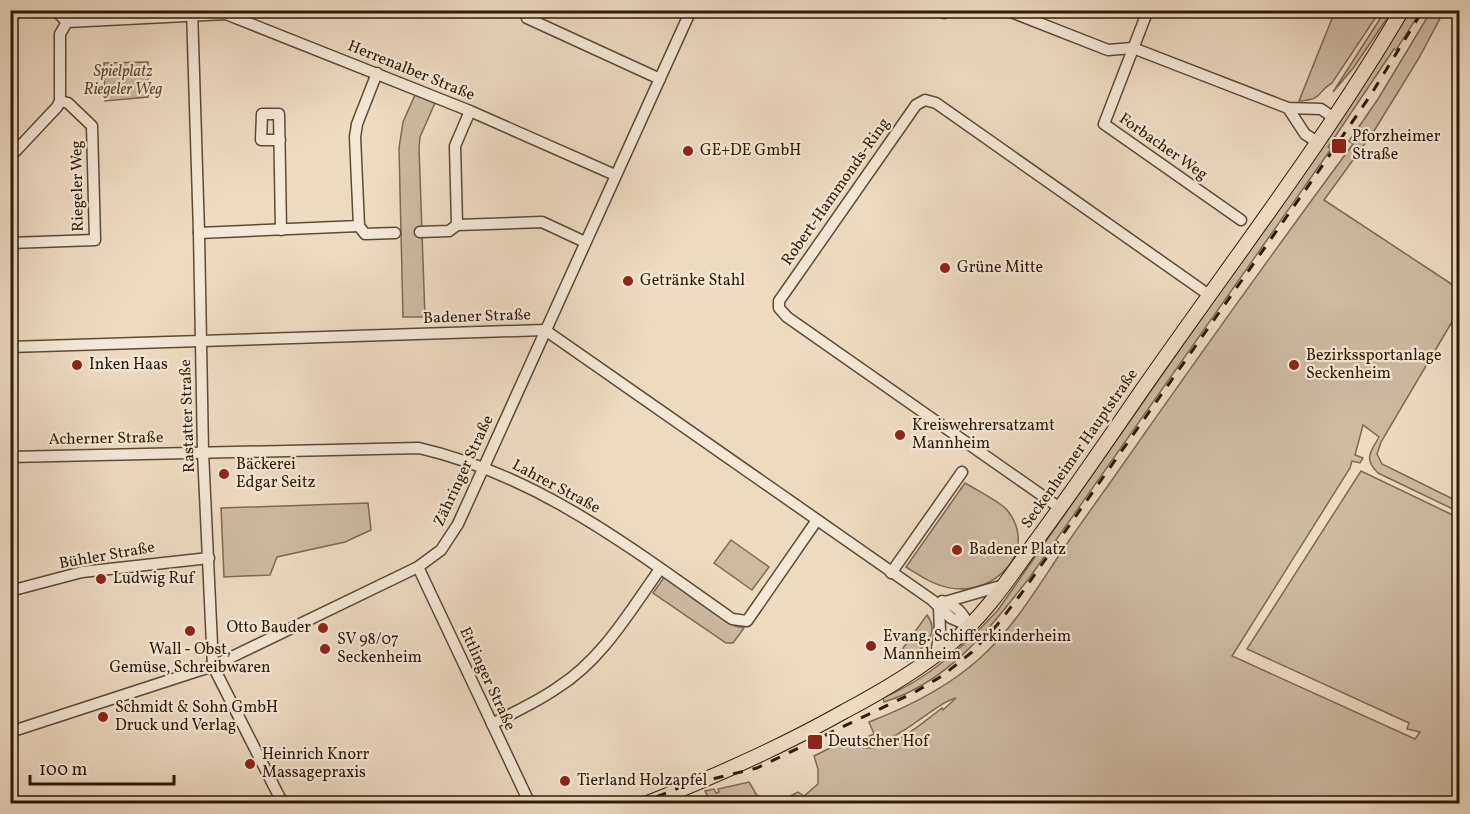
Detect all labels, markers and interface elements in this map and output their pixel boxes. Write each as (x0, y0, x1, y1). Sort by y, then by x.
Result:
street label: Herrenalber Straße (344, 35, 478, 107)
park label: Spielplatz Riegeler Weg (84, 61, 162, 101)
street label: Forbacher Weg (1114, 108, 1212, 186)
street label: Robert-Hammonds-Ring (777, 114, 895, 270)
place label: Pforzheimer Straße (1352, 126, 1441, 166)
marker: Pforzheimer Straße (1330, 137, 1348, 155)
street label: Riegeler Weg (66, 140, 90, 232)
place label: GE+DE GmbH (700, 140, 801, 162)
marker: GE+DE GmbH (681, 144, 695, 158)
place label: Grüne Mitte (957, 257, 1043, 279)
marker: Grüne Mitte (938, 261, 952, 275)
place label: Getränke Stahl (640, 270, 745, 292)
marker: Getränke Stahl (621, 274, 635, 288)
street label: Badener Straße (423, 304, 531, 330)
place label: Bezirkssportanlage Seckenheim (1306, 345, 1442, 385)
place label: Inken Haas (89, 354, 168, 376)
marker: Inken Haas (70, 358, 84, 372)
marker: Bezirkssportanlage Seckenheim (1287, 358, 1301, 372)
street label: Rastatter Straße (175, 359, 201, 473)
street label: Seckenheimer Hauptstraße (1016, 365, 1144, 533)
street label: Zähringer Straße (429, 412, 499, 530)
place label: Kreiswehrersatzamt Mannheim (912, 415, 1055, 455)
street label: Acherner Straße (48, 427, 164, 451)
marker: Kreiswehrersatzamt Mannheim (893, 428, 907, 442)
place label: Bäckerei Edgar Seitz (236, 454, 316, 494)
street label: Lahrer Straße (508, 455, 604, 519)
marker: Bäckerei Edgar Seitz (217, 467, 231, 481)
street label: Bühler Straße (57, 537, 157, 575)
place label: Badener Platz (969, 539, 1066, 561)
marker: Badener Platz (950, 543, 964, 557)
place label: Ludwig Ruf (113, 568, 196, 590)
marker: Ludwig Ruf (94, 572, 108, 586)
place label: Otto Bauder (226, 617, 311, 639)
marker: Otto Bauder (316, 621, 330, 635)
marker: Wall - Obst, Gemüse, Schreibwaren (183, 624, 197, 638)
street label: Ettlinger Straße (453, 624, 521, 734)
place label: Evang. Schifferkinderheim Mannheim (883, 626, 1071, 666)
place label: SV 98/07 Seckenheim (337, 629, 422, 669)
place label: Wall - Obst, Gemüse, Schreibwaren (109, 639, 271, 679)
marker: Evang. Schifferkinderheim Mannheim (864, 639, 878, 653)
marker: SV 98/07 Seckenheim (318, 642, 332, 656)
place label: Schmidt & Sohn GmbH Druck und Verlag (115, 697, 278, 737)
marker: Schmidt & Sohn GmbH Druck und Verlag (96, 710, 110, 724)
place label: Deutscher Hof (828, 731, 930, 753)
marker: Deutscher Hof (806, 733, 824, 751)
place label: Heinrich Knorr Massagepraxis (262, 744, 370, 784)
scale bar (30, 748, 174, 786)
marker: Heinrich Knorr Massagepraxis (243, 757, 257, 771)
text: 100 m (39, 758, 88, 783)
place label: Tierland Holzapfel (577, 770, 708, 792)
marker: Tierland Holzapfel (558, 774, 572, 788)

